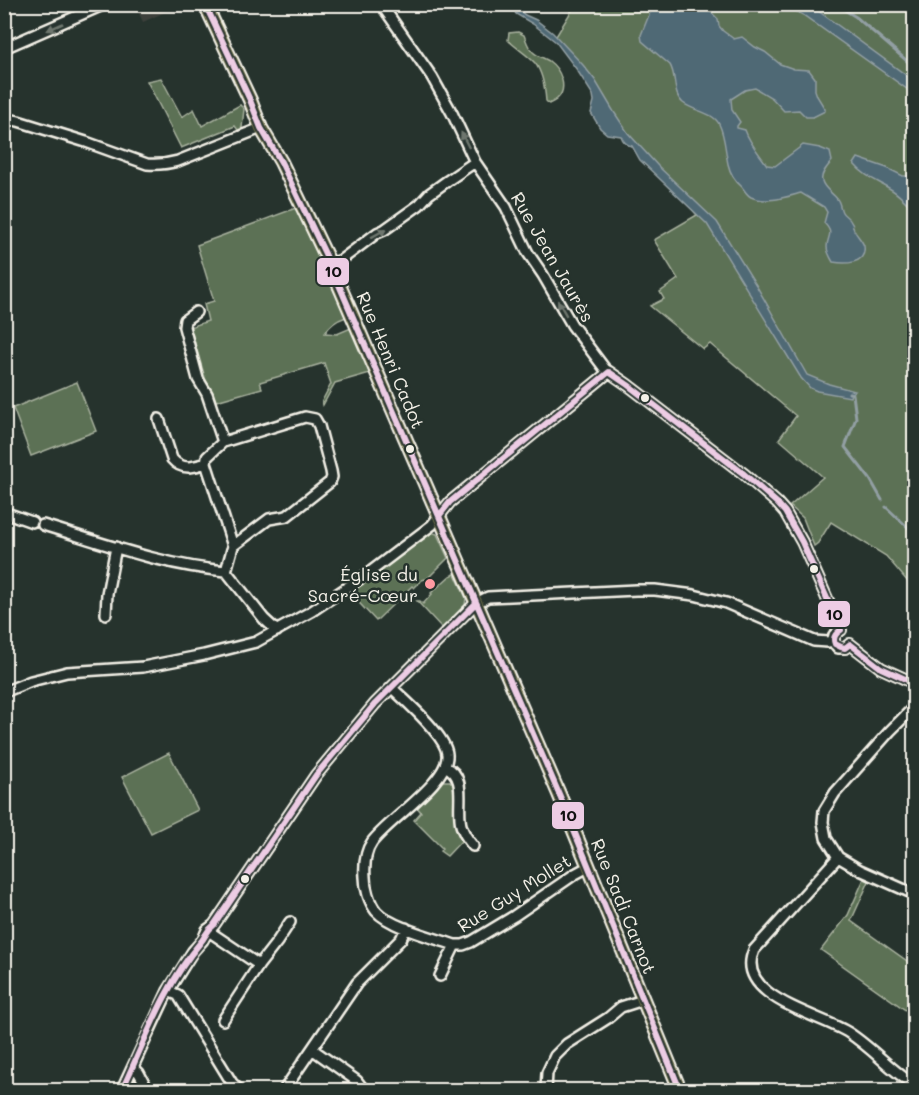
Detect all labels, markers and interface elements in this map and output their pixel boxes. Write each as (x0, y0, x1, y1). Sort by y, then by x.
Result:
one-way arrow (46, 22, 63, 31)
one-way arrow (460, 131, 470, 148)
street label: Rue Jean Jaurès (506, 188, 600, 326)
one-way arrow (371, 228, 388, 238)
line badge: 10 (316, 257, 350, 286)
text: 10 (324, 260, 342, 281)
street label: Rue Henri Cadot (351, 288, 431, 432)
one-way arrow (557, 300, 568, 316)
unlabelled marker (639, 392, 651, 404)
unlabelled marker (404, 443, 416, 455)
place label: Église du Sacré-Cœur (308, 562, 418, 607)
unlabelled marker (808, 563, 820, 575)
marker: Église du Sacré-Cœur (423, 577, 437, 591)
line badge: 10 (817, 600, 851, 628)
text: 10 (825, 603, 843, 624)
line badge: 10 (551, 801, 585, 830)
text: 10 (559, 804, 577, 825)
street label: Rue Sadi Carnot (586, 835, 662, 977)
street label: Rue Guy Mollet (453, 848, 575, 938)
unlabelled marker (239, 873, 251, 885)

